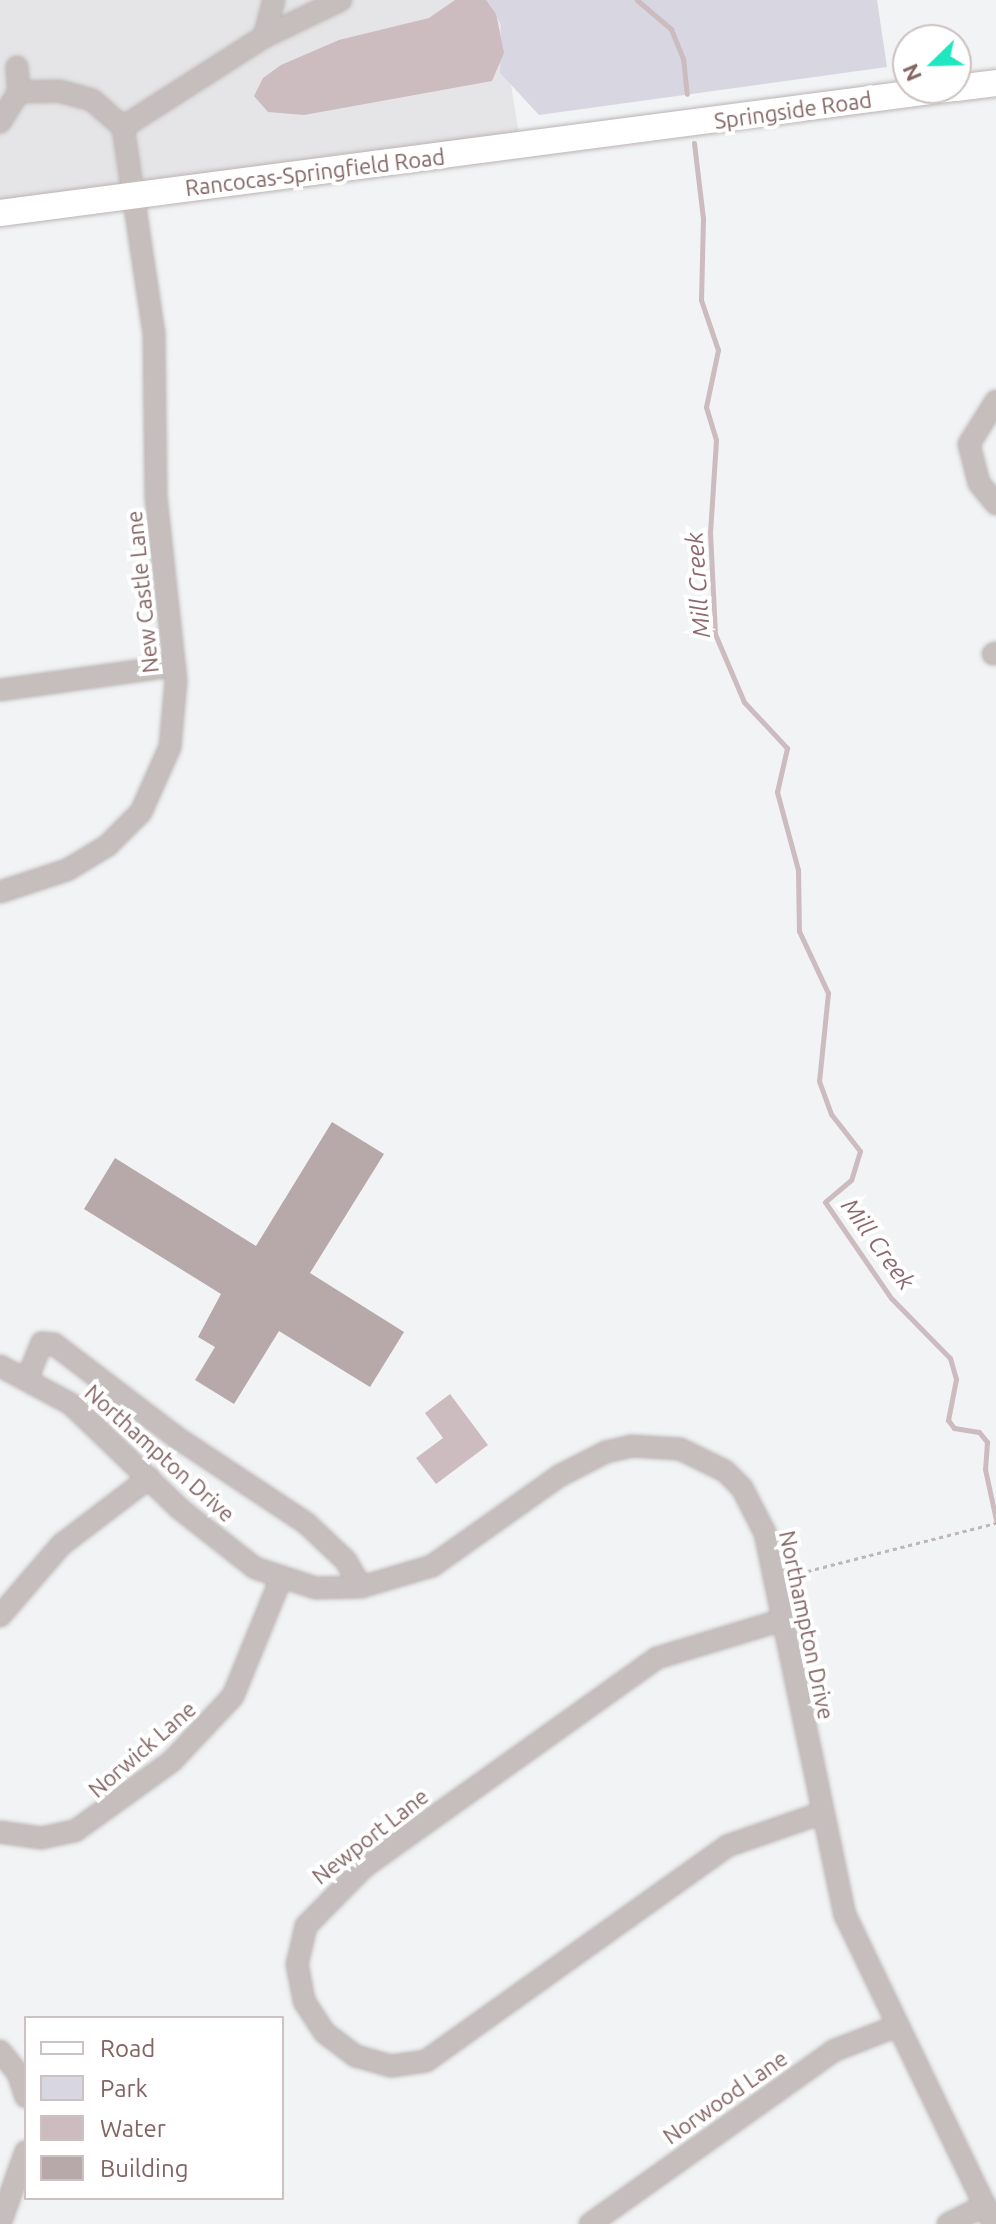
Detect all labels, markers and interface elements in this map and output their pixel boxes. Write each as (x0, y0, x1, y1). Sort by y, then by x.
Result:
north arrow (892, 24, 972, 104)
text: N (897, 60, 926, 85)
street label: Springside Road (712, 86, 874, 134)
street label: Rancocas-Springfield Road (184, 143, 446, 201)
street label: New Castle Lane (120, 509, 164, 675)
water label: Mill Creek (680, 531, 716, 639)
water label: Mill Creek (835, 1193, 921, 1295)
street label: Northampton Drive (80, 1379, 240, 1527)
street label: Northampton Drive (774, 1528, 840, 1722)
street label: Norwick Lane (83, 1695, 201, 1803)
street label: Newport Lane (307, 1783, 433, 1889)
legend (24, 2016, 284, 2200)
text: Road (100, 2035, 155, 2062)
street label: Norwood Lane (658, 2045, 792, 2149)
text: Park (100, 2075, 148, 2102)
text: Water (100, 2115, 166, 2142)
text: Building (100, 2155, 188, 2182)

